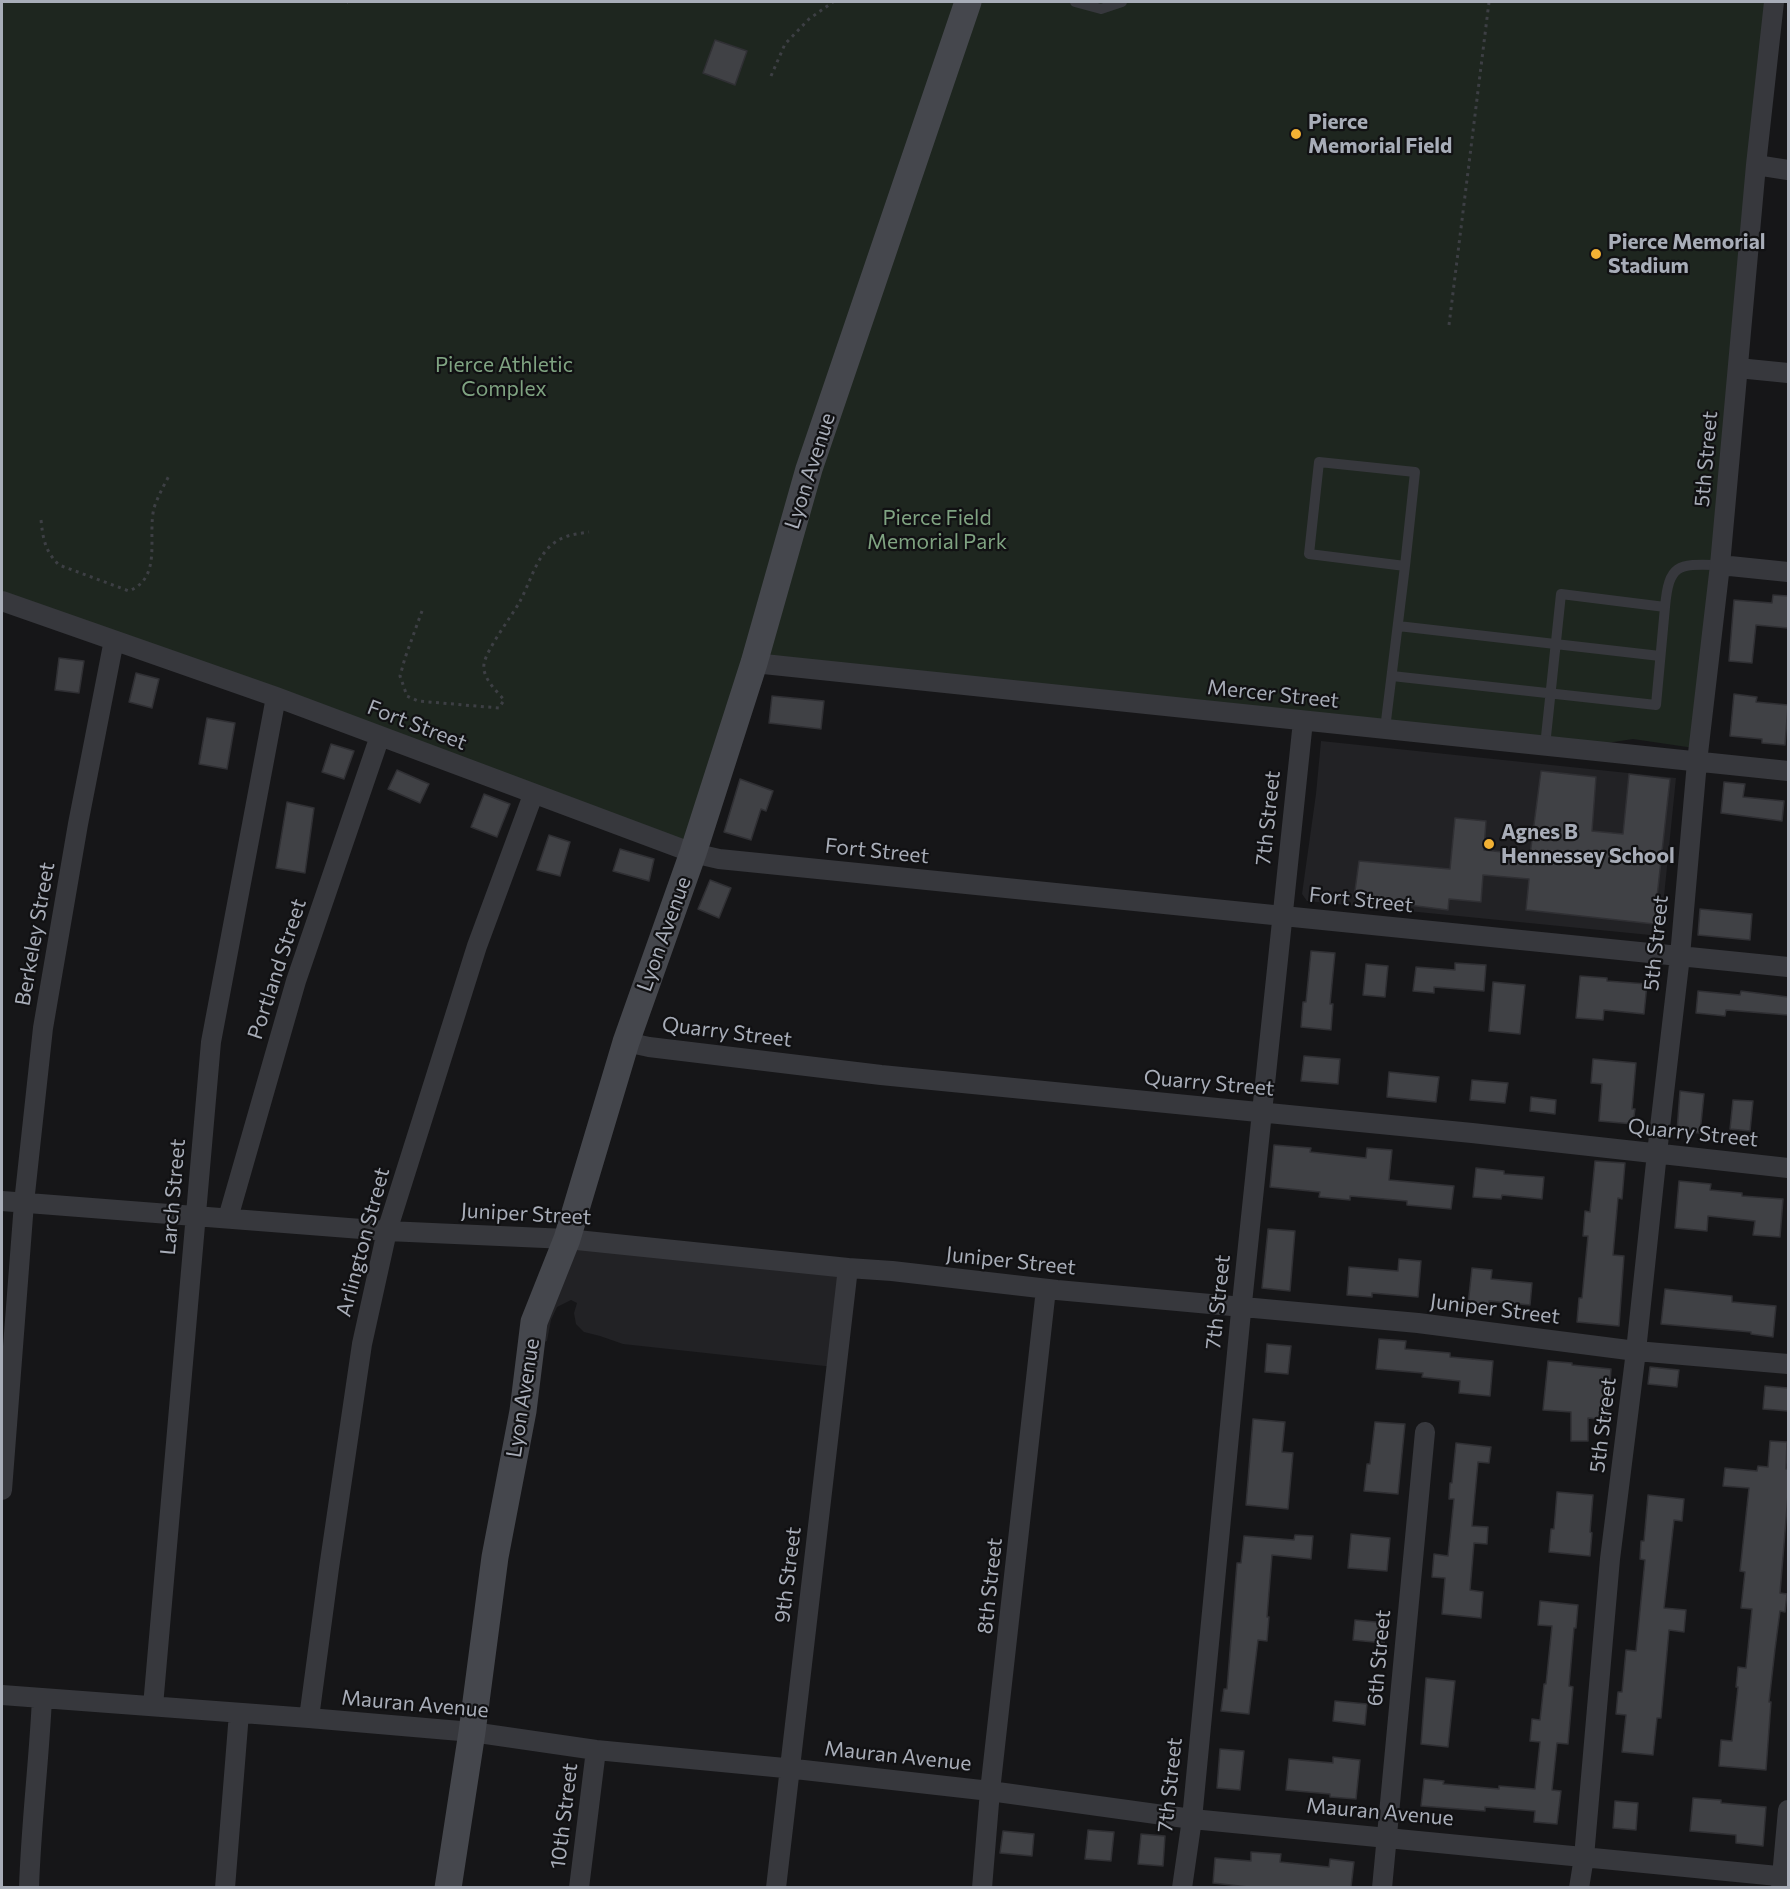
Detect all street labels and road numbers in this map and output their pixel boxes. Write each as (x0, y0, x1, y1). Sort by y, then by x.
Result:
street label: Lyon Avenue (779, 410, 841, 532)
street label: 5th Street (1689, 410, 1723, 508)
street label: Mercer Street (1206, 675, 1340, 713)
street label: Fort Street (364, 695, 470, 755)
street label: 7th Street (1250, 769, 1286, 867)
street label: Fort Street (824, 833, 930, 869)
street label: Berkeley Street (10, 860, 60, 1008)
street label: Lyon Avenue (632, 873, 696, 995)
street label: Fort Street (1308, 882, 1414, 918)
street label: 5th Street (1638, 894, 1674, 992)
street label: Portland Street (242, 896, 312, 1042)
street label: Quarry Street (661, 1012, 793, 1052)
street label: Quarry Street (1143, 1065, 1275, 1101)
street label: Quarry Street (1627, 1114, 1759, 1152)
street label: Larch Street (155, 1138, 191, 1256)
street label: Arlington Street (331, 1165, 395, 1319)
street label: Juniper Street (460, 1198, 592, 1230)
street label: Juniper Street (945, 1242, 1077, 1280)
street label: 7th Street (1200, 1253, 1236, 1351)
street label: Juniper Street (1429, 1289, 1561, 1329)
street label: Lyon Avenue (501, 1337, 545, 1459)
street label: 5th Street (1585, 1376, 1621, 1474)
street label: 9th Street (770, 1525, 806, 1625)
street label: 8th Street (972, 1537, 1008, 1635)
street label: 6th Street (1362, 1609, 1396, 1707)
street label: Mauran Avenue (340, 1685, 490, 1723)
street label: Mauran Avenue (823, 1736, 973, 1776)
street label: 7th Street (1152, 1736, 1188, 1834)
street label: 10th Street (545, 1762, 583, 1870)
street label: Mauran Avenue (1305, 1793, 1455, 1831)

